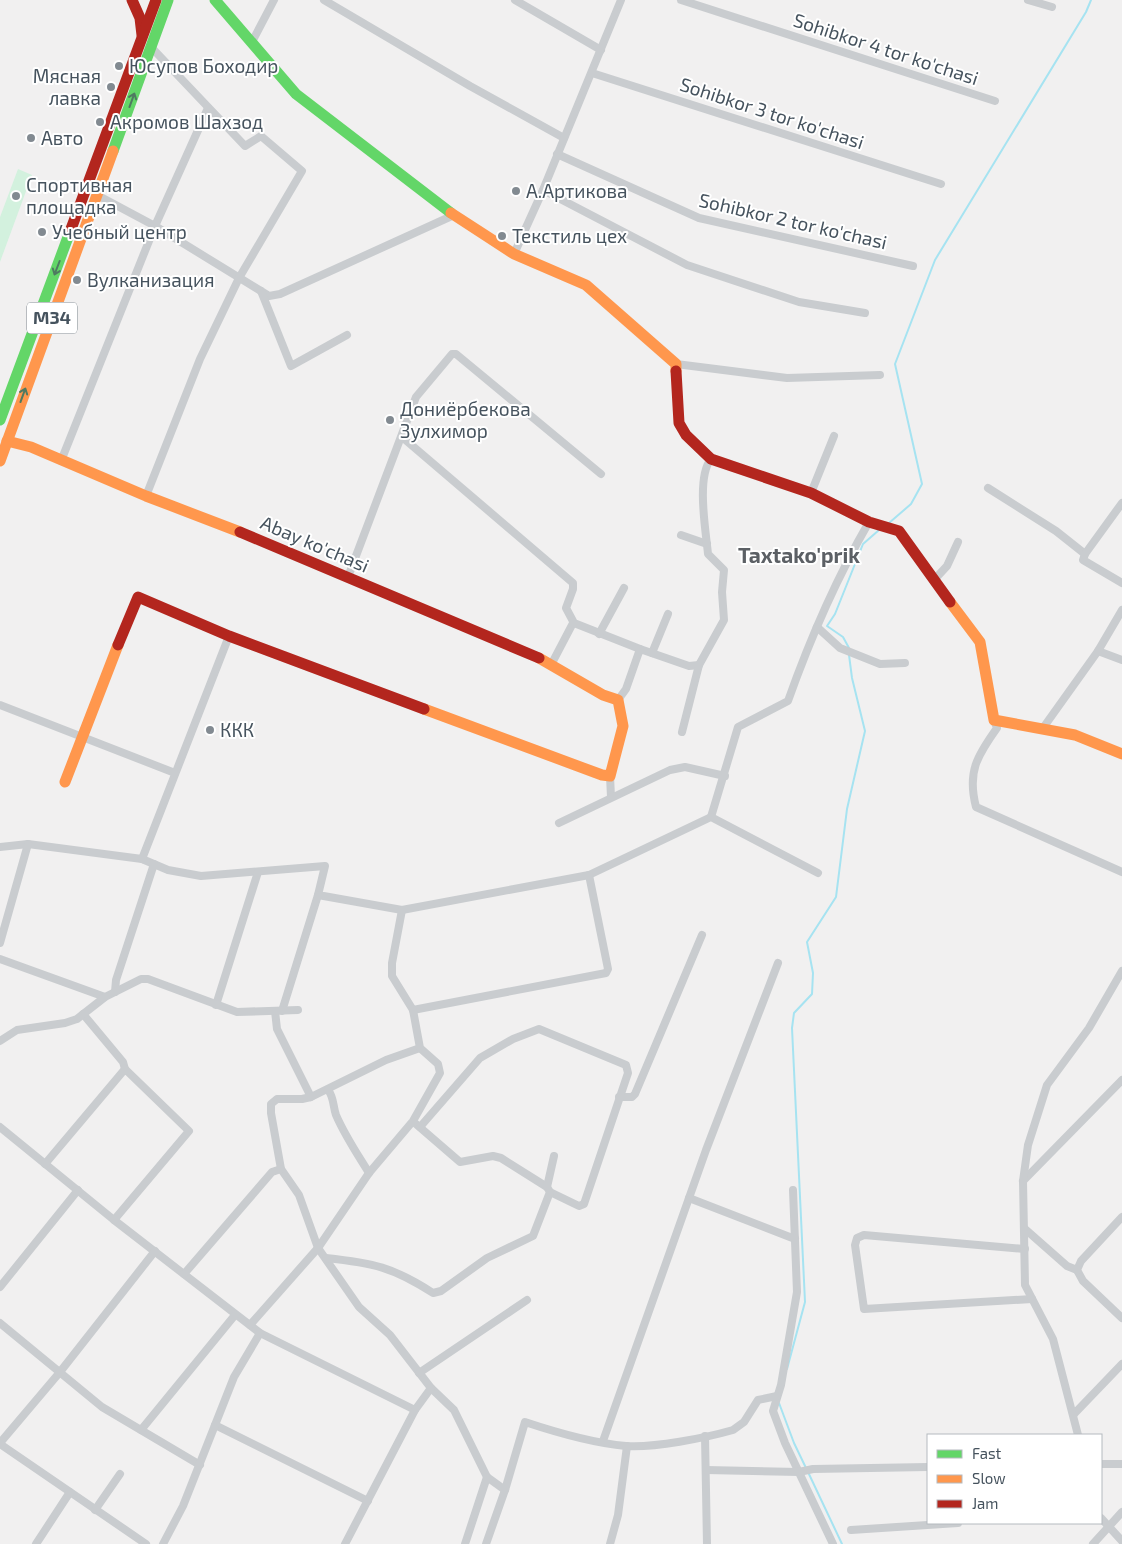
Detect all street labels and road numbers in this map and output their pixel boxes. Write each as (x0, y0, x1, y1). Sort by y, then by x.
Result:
street label: Sohibkor 4 tor ko'chasi (791, 8, 982, 89)
street label: Sohibkor 3 tor ko'chasi (677, 72, 867, 153)
street label: Sohibkor 2 tor ko'chasi (697, 188, 889, 253)
road number: M34 (27, 302, 77, 334)
street label: Abay ko'chasi (258, 510, 373, 577)

